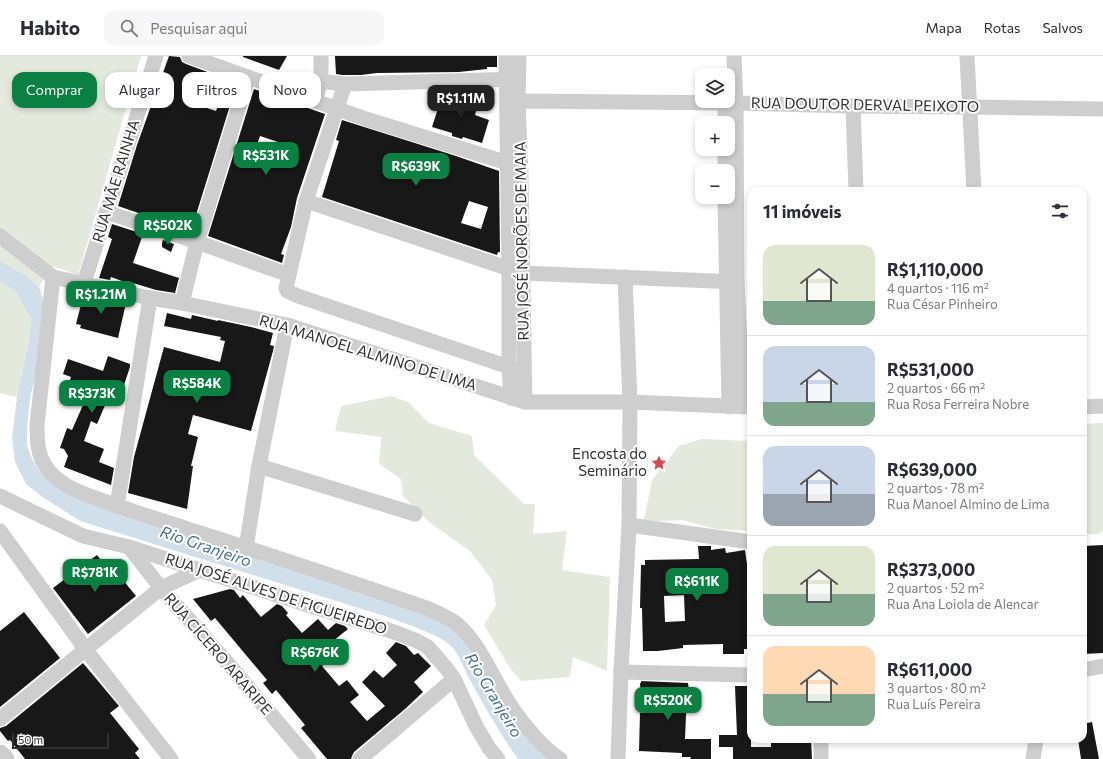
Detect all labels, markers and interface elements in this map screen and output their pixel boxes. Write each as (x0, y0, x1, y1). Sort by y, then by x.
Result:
search box (104, 10, 384, 46)
text: Habito (20, 16, 80, 39)
icon: search (118, 17, 140, 39)
text: Pesquisar aqui (150, 19, 247, 37)
text: Mapa (926, 19, 962, 36)
text: Rotas (984, 19, 1020, 36)
text: Salvos (1042, 19, 1083, 36)
map controls (695, 68, 735, 204)
button: layers (695, 68, 735, 108)
chip: Comprar (12, 72, 97, 108)
chip: Alugar (105, 72, 174, 108)
chip: Filtros (182, 72, 251, 108)
chip: Novo (259, 72, 321, 108)
pin: R$1.11M (424, 85, 498, 119)
text: R$1.11M (436, 90, 486, 106)
street label: RUA DOUTOR DERVAL PEIXOTO (751, 93, 979, 115)
button: + (695, 116, 735, 156)
street label: RUA MÃE RAINHA (88, 117, 142, 244)
street label: RUA JOSÉ NORÕES DE MAIA (509, 141, 532, 341)
pin: R$531K (233, 142, 299, 176)
text: R$531K (243, 147, 289, 163)
pin: R$639K (383, 153, 449, 187)
text: R$639K (391, 158, 441, 174)
button: − (695, 164, 735, 204)
icon: filters (1049, 200, 1071, 222)
text: 11 imóveis (763, 201, 841, 222)
pin: R$502K (135, 212, 201, 246)
text: R$502K (143, 217, 193, 233)
text: R$1,110,000 (887, 259, 984, 280)
icon: home (795, 261, 843, 309)
text: 4 quartos · 116 m² (887, 280, 989, 296)
pin: R$1.21M (64, 281, 138, 315)
text: R$1.21M (75, 286, 127, 302)
text: Rua César Pinheiro (887, 296, 998, 312)
street label: RUA MANOEL ALMINO DE LIMA (257, 310, 479, 394)
text: R$531,000 (887, 359, 974, 380)
icon: home (795, 362, 843, 410)
pin: R$584K (164, 370, 230, 404)
text: R$584K (172, 375, 222, 391)
pin: R$373K (59, 380, 125, 414)
text: 2 quartos · 66 m² (887, 380, 985, 396)
text: R$373K (68, 385, 116, 401)
text: Rua Rosa Ferreira Nobre (887, 396, 1029, 412)
place label: Encosta do Seminário (572, 444, 647, 479)
place icon: Encosta do Seminário (650, 454, 668, 472)
text: R$639,000 (887, 459, 977, 480)
icon: home (795, 462, 843, 510)
text: 2 quartos · 78 m² (887, 480, 984, 496)
text: Rua Manoel Almino de Lima (887, 496, 1050, 512)
water label: Rio Granjeiro (158, 521, 254, 570)
street label: RUA JOSÉ ALVES DE FIGUEIREDO (163, 548, 390, 637)
pin: R$781K (62, 559, 128, 593)
text: R$373,000 (887, 559, 975, 580)
icon: home (795, 562, 843, 610)
text: R$781K (72, 564, 118, 580)
pin: R$611K (664, 568, 730, 602)
text: R$611K (674, 573, 720, 589)
text: 2 quartos · 52 m² (887, 580, 984, 596)
street label: RUA CÍCERO ARARIPE (161, 588, 277, 718)
text: Rua Ana Loiola de Alencar (887, 596, 1039, 612)
pin: R$676K (282, 639, 348, 673)
text: R$676K (291, 644, 339, 660)
water label: Rio Granjeiro (462, 649, 527, 740)
text: R$611,000 (887, 659, 972, 680)
icon: home (795, 662, 843, 710)
text: 3 quartos · 80 m² (887, 680, 986, 696)
pin: R$520K (635, 687, 701, 721)
text: R$520K (643, 692, 693, 708)
text: Rua Luís Pereira (887, 696, 980, 712)
scale bar (12, 731, 109, 750)
text: 50 m (18, 733, 43, 746)

